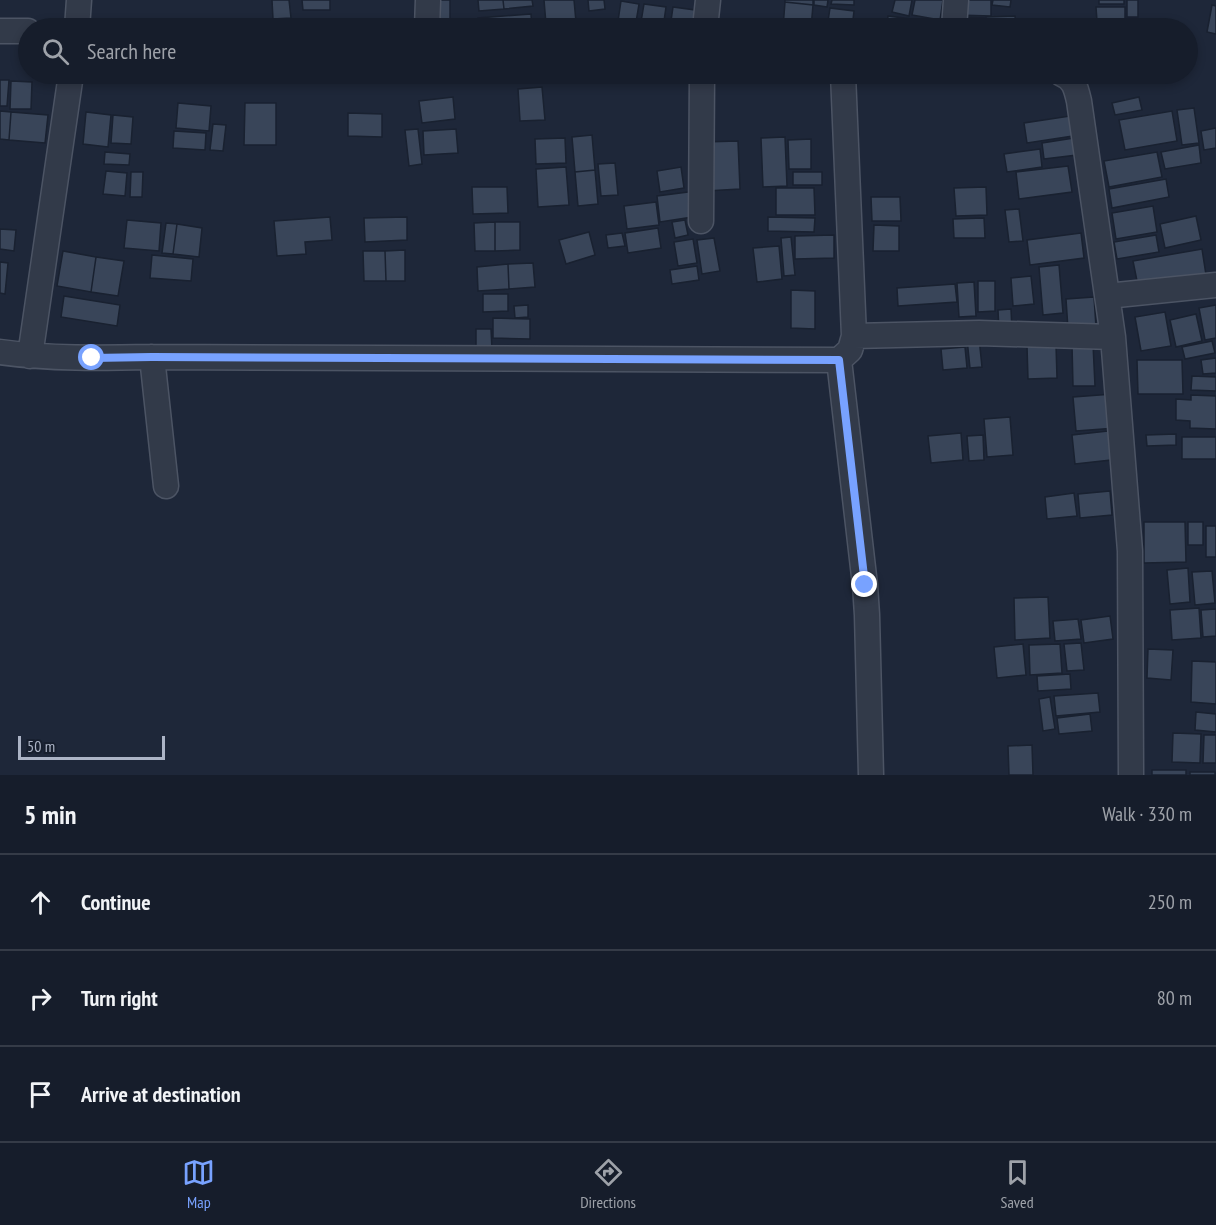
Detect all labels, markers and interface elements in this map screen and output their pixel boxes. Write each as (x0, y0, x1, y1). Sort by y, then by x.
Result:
search box (18, 18, 1198, 84)
icon: search (39, 35, 72, 68)
text: Search here (87, 37, 176, 65)
route start (78, 344, 104, 370)
route end (851, 571, 877, 597)
scale bar (18, 733, 165, 760)
text: 50 m (27, 736, 55, 756)
text: 5 min (24, 798, 77, 831)
text: Walk · 330 m (1102, 801, 1192, 827)
icon: ahead (24, 886, 57, 919)
text: Continue (81, 888, 151, 916)
text: 250 m (1148, 889, 1192, 915)
icon: right (24, 982, 57, 1015)
text: Turn right (81, 984, 158, 1012)
text: 80 m (1157, 985, 1192, 1011)
icon: arrive (24, 1078, 57, 1111)
text: Arrive at destination (81, 1080, 241, 1108)
tab: Map (182, 1156, 215, 1212)
tab: Directions (580, 1156, 636, 1212)
tab: Saved (1001, 1156, 1034, 1212)

